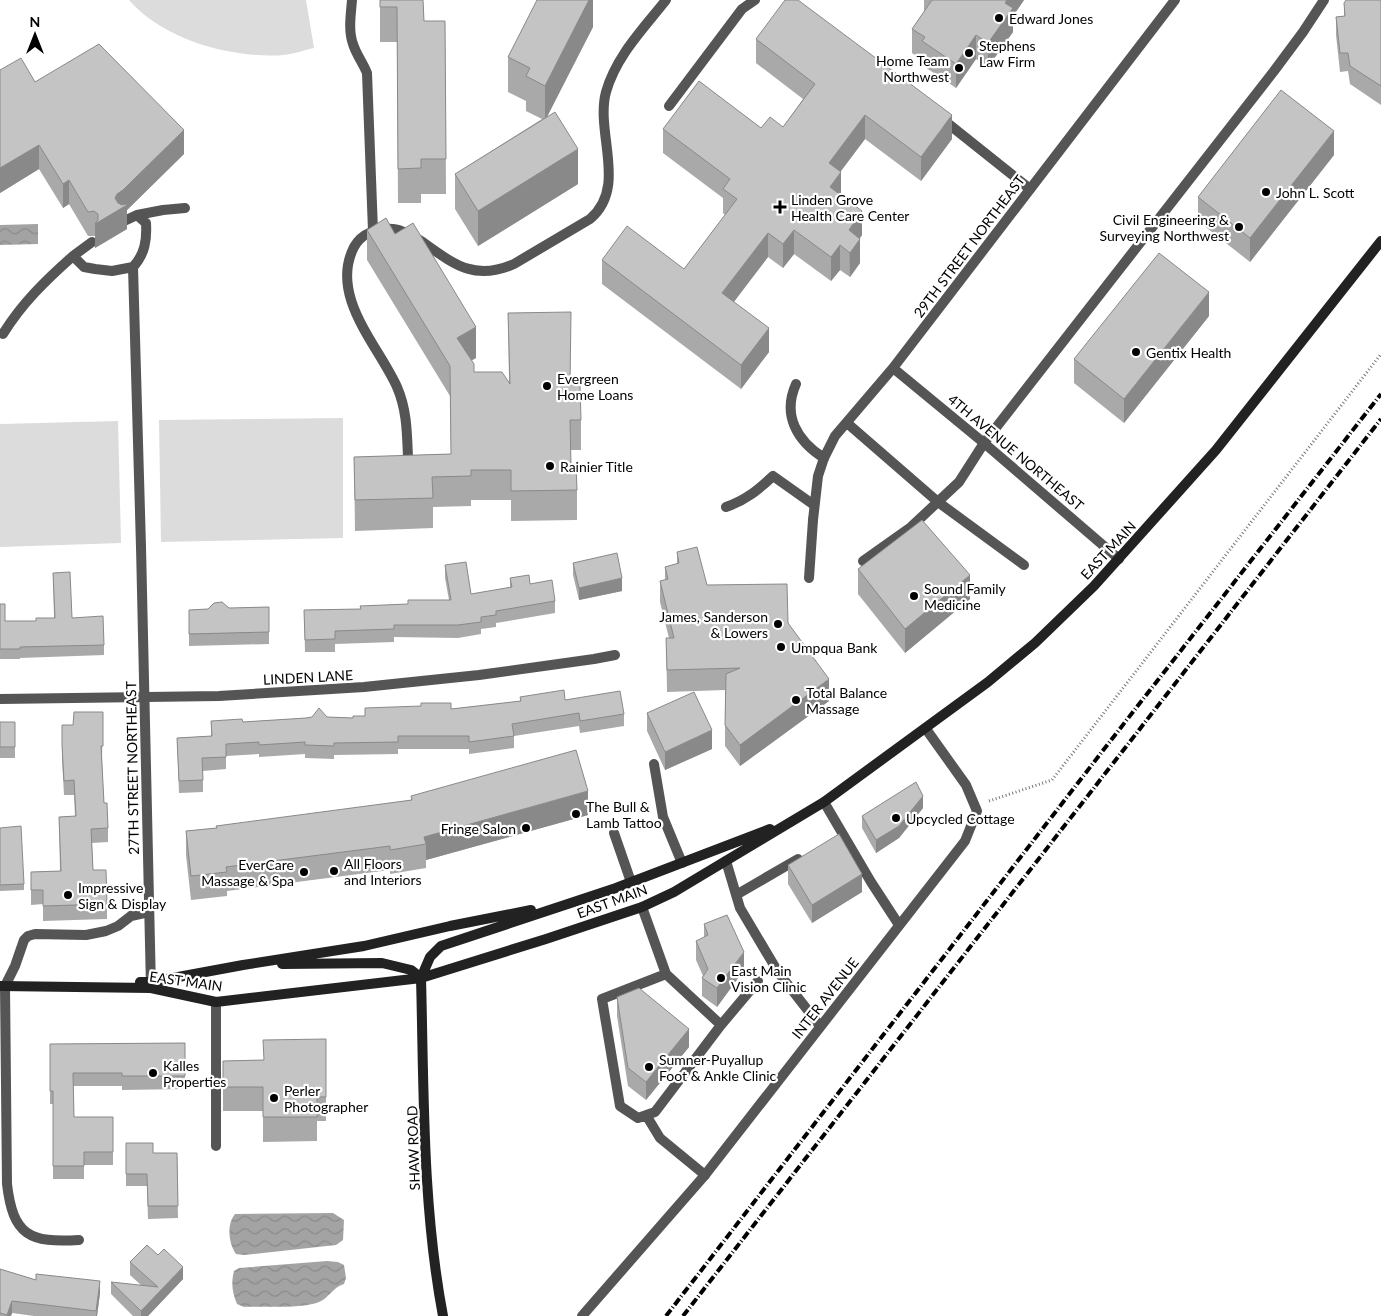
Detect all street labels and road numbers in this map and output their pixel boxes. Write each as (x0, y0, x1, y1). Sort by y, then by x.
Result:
street label: 29TH STREET NORTHEAST (910, 171, 1029, 320)
street label: 4TH AVENUE NORTHEAST (945, 390, 1088, 514)
street label: EAST MAIN (1077, 517, 1139, 583)
street label: LINDEN LANE (262, 666, 354, 688)
street label: 27TH STREET NORTHEAST (122, 680, 142, 855)
street label: EAST MAIN (574, 880, 650, 922)
street label: INTER AVENUE (788, 954, 862, 1042)
street label: EAST MAIN (148, 967, 224, 995)
street label: SHAW ROAD (403, 1105, 423, 1191)

